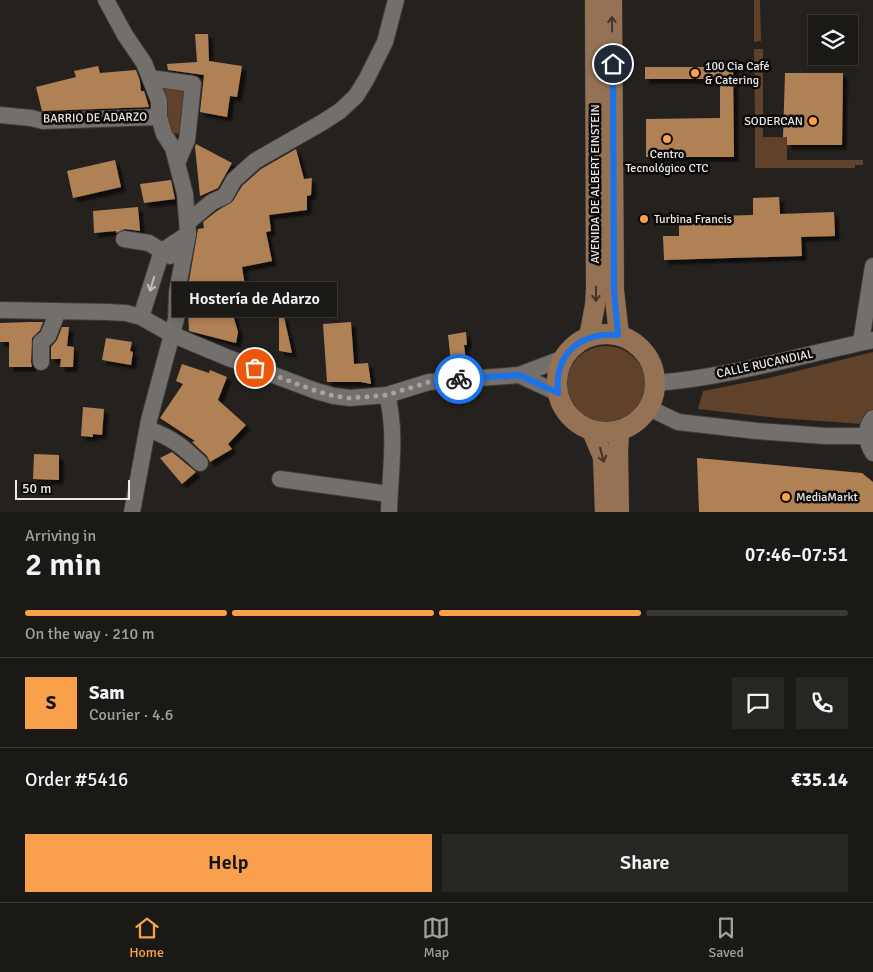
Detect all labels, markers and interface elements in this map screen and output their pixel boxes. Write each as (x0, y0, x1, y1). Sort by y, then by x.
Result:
map controls (808, 15, 858, 65)
button: layers (808, 15, 858, 65)
one-way arrow (607, 16, 617, 32)
pin (592, 43, 634, 85)
icon: home (599, 50, 627, 78)
place label: 100 Cia Café & Catering (705, 59, 769, 88)
marker: 100 Cia Café & Catering (689, 67, 701, 79)
street label: AVENIDA DE ALBERT EINSTEIN (588, 104, 603, 264)
street label: BARRIO DE ADARZO (43, 110, 147, 126)
place label: SODERCAN (744, 114, 803, 129)
marker: SODERCAN (807, 115, 819, 127)
marker: Centro Tecnológico CTC (661, 133, 673, 145)
place label: Centro Tecnológico CTC (625, 147, 709, 176)
place label: Turbina Francis (654, 212, 732, 227)
marker: Turbina Francis (638, 213, 650, 225)
one-way arrow (146, 276, 156, 292)
callout: Hostería de Adarzo (172, 283, 338, 318)
one-way arrow (591, 285, 601, 301)
text: Hostería de Adarzo (189, 289, 320, 309)
street label: CALLE RUCANDIAL (715, 346, 815, 382)
pin (234, 347, 276, 389)
icon: bag (241, 354, 269, 382)
courier (434, 354, 484, 404)
icon: bike (445, 365, 473, 393)
one-way arrow (597, 447, 607, 463)
scale bar (15, 477, 130, 500)
text: 50 m (22, 480, 51, 497)
place label: MediaMarkt (796, 490, 858, 505)
marker: MediaMarkt (780, 491, 792, 503)
text: Arriving in (25, 526, 96, 546)
text: 07:46–07:51 (745, 543, 848, 567)
text: 2 min (25, 545, 102, 584)
text: On the way · 210 m (25, 624, 155, 644)
button: chat (732, 677, 784, 729)
button: phone (796, 677, 848, 729)
text: Sam (89, 681, 125, 705)
text: S (46, 691, 56, 715)
text: Courier · 4.6 (89, 705, 173, 725)
text: Order #5416 (25, 768, 128, 792)
text: €35.14 (791, 768, 848, 792)
button: Help (25, 834, 432, 892)
button: Share (442, 834, 848, 892)
tab: Home (129, 914, 164, 961)
tab: Map (422, 914, 450, 961)
tab: Saved (709, 914, 744, 961)

